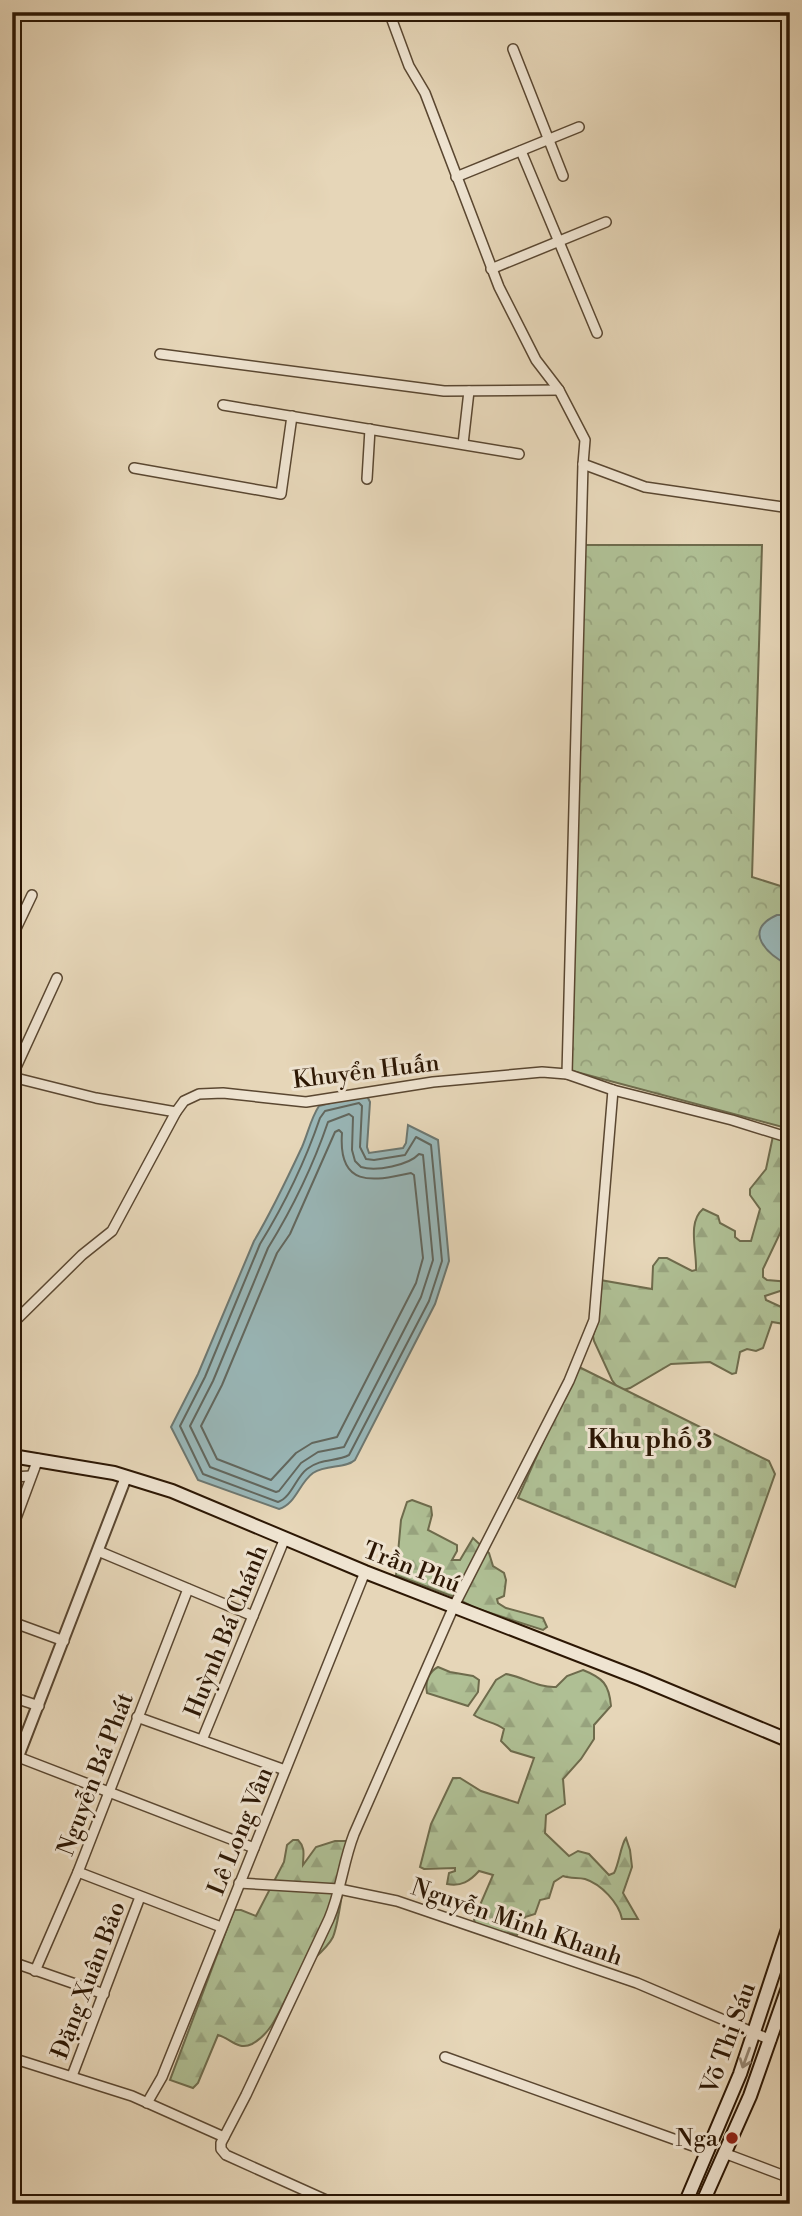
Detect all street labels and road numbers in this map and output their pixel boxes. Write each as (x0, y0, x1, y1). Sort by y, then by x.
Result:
street label: Khuyển Huấn (291, 1048, 441, 1096)
street label: Trần Phú (359, 1536, 465, 1600)
street label: Huỳnh Bá Chánh (179, 1541, 275, 1722)
street label: Nguyễn Bá Phát (51, 1688, 141, 1860)
street label: Lê Long Vân (202, 1763, 280, 1900)
street label: Nguyễn Minh Khanh (407, 1873, 626, 1973)
street label: Đặng Xuân Bảo (45, 1897, 133, 2063)
street label: Võ Thị Sáu (695, 1978, 763, 2099)

